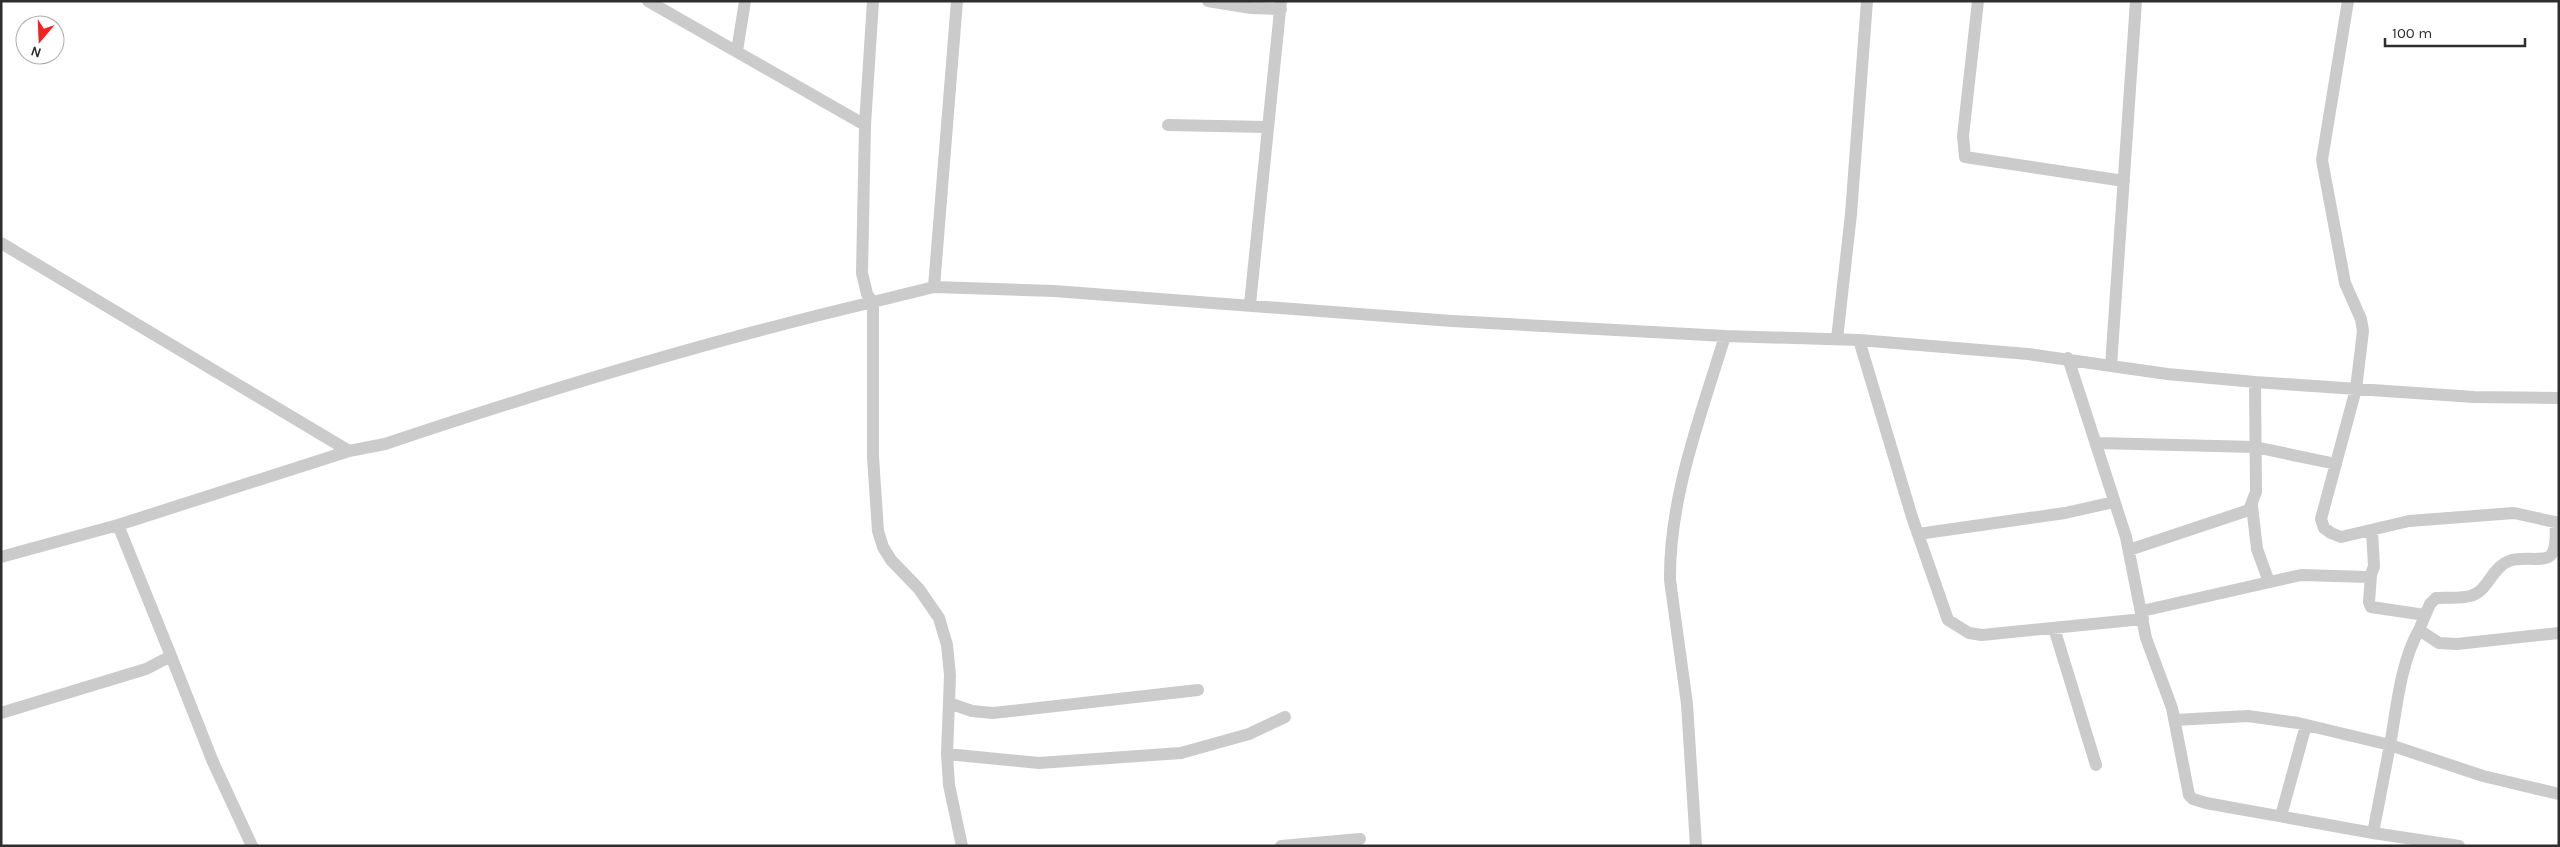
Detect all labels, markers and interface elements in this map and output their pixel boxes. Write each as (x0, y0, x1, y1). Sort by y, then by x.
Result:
north arrow (15, 15, 65, 65)
scale bar (2385, 15, 2525, 47)
text: 100 m (2392, 24, 2432, 42)
text: N (28, 42, 43, 61)

